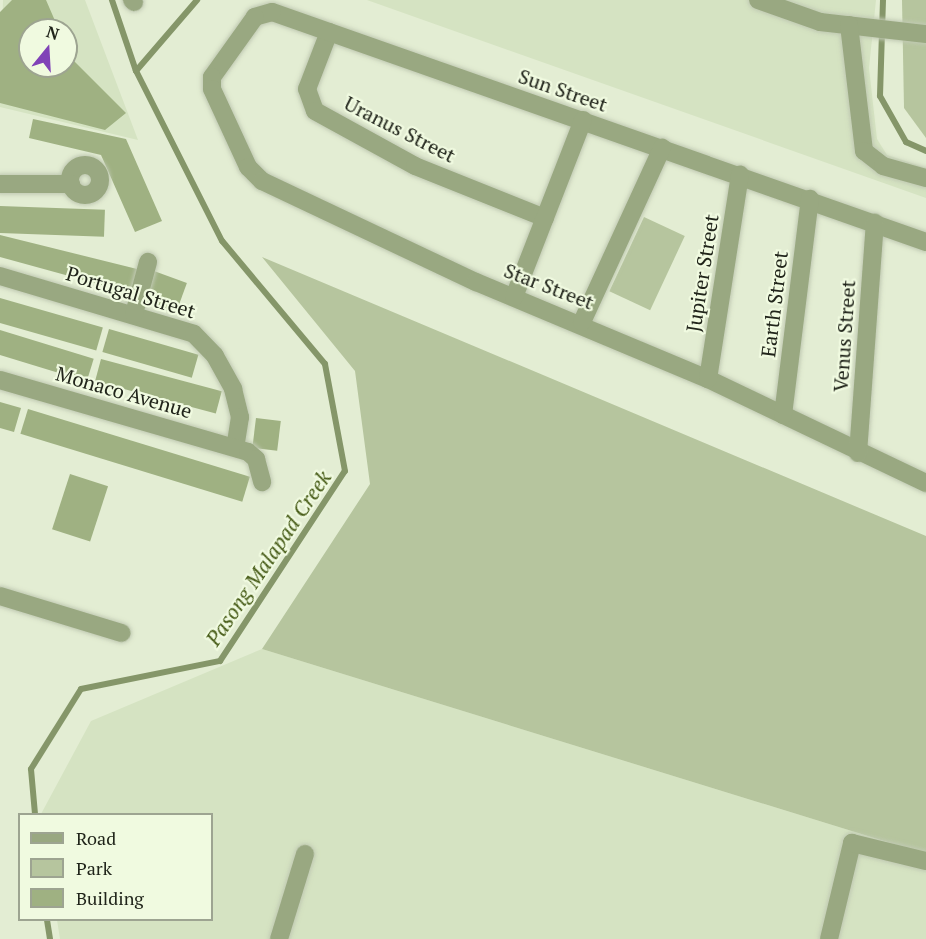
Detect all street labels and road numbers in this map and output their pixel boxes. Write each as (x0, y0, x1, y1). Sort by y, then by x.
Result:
street label: Sun Street (515, 64, 611, 116)
street label: Uranus Street (340, 91, 460, 167)
street label: Jupiter Street (681, 212, 723, 334)
street label: Earth Street (756, 250, 792, 358)
street label: Star Street (501, 258, 597, 314)
street label: Portugal Street (64, 261, 198, 323)
street label: Venus Street (828, 279, 860, 393)
street label: Monaco Avenue (53, 361, 195, 423)

